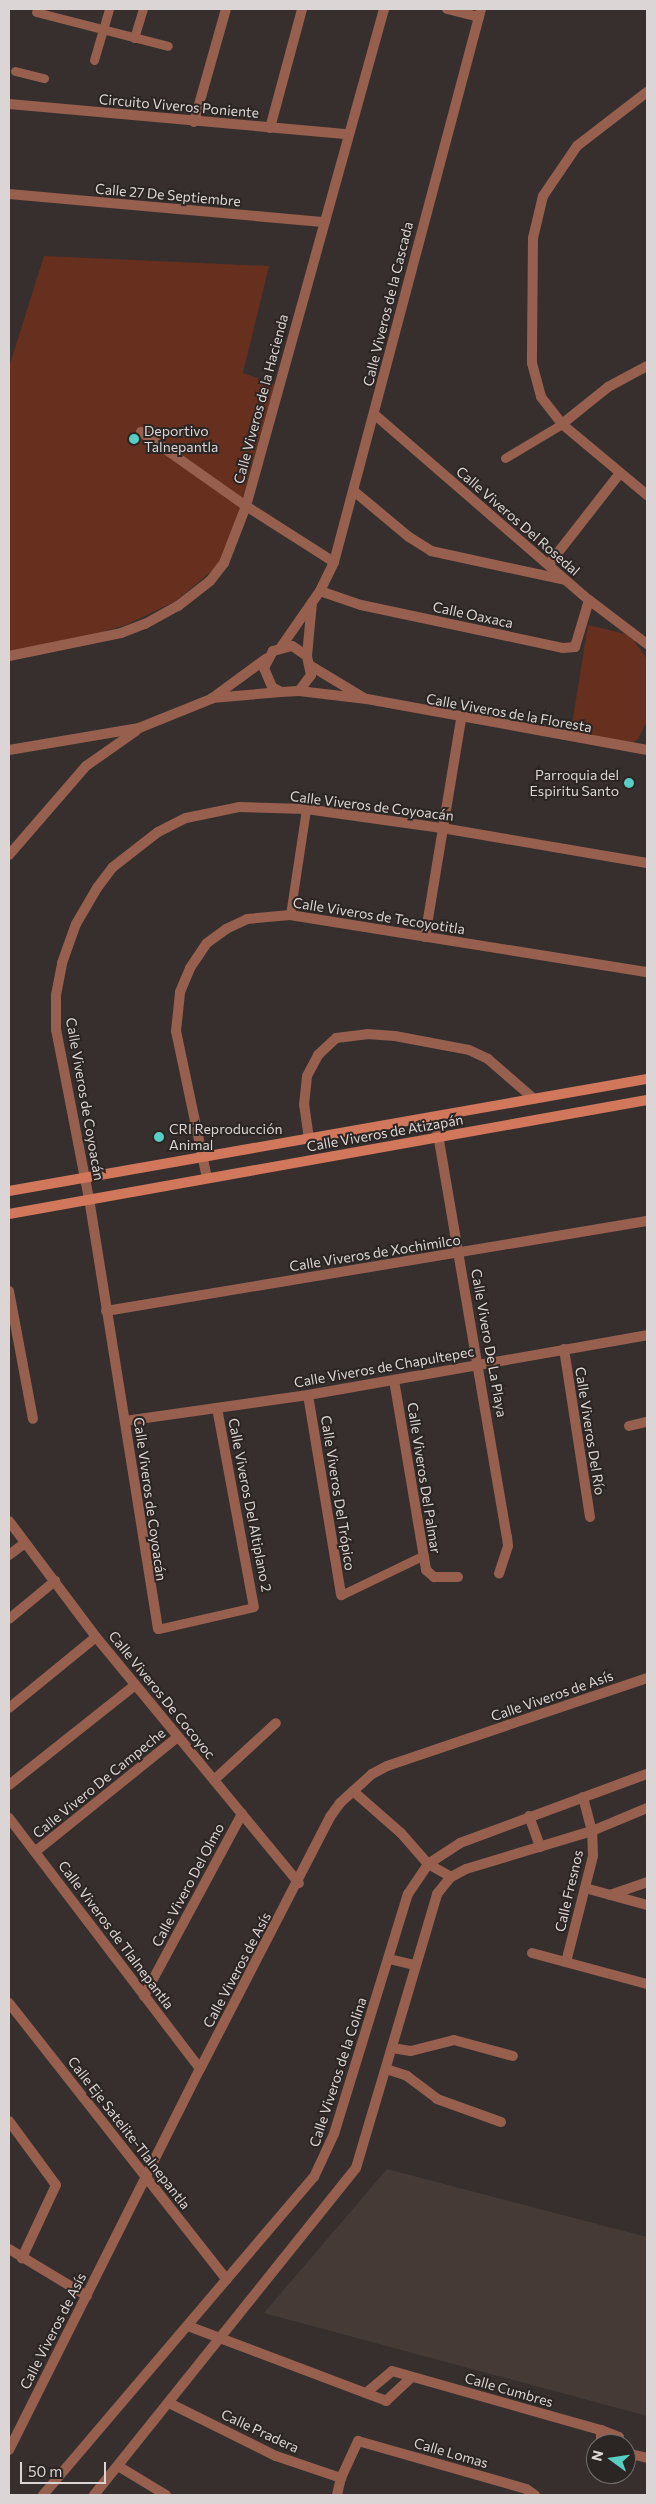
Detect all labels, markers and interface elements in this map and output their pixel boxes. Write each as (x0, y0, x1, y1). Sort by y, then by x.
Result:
street label: Circuito Viveros Poniente (98, 91, 260, 121)
street label: Calle 27 De Septiembre (95, 180, 241, 210)
street label: Calle Viveros de la Cascada (359, 220, 417, 388)
street label: Calle Viveros de la Hacienda (230, 312, 292, 486)
place label: Deportivo Talnepantla (144, 423, 218, 456)
marker: Deportivo Talnepantla (128, 433, 140, 445)
street label: Calle Viveros Del Rosedal (453, 463, 583, 579)
street label: Calle Oaxaca (431, 598, 515, 632)
street label: Calle Viveros de la Floresta (425, 690, 593, 736)
place label: Parroquia del Espiritu Santo (529, 767, 619, 800)
marker: Parroquia del Espiritu Santo (623, 777, 635, 789)
street label: Calle Viveros de Coyoacán (289, 788, 455, 824)
street label: Calle Viveros de Tecoyotitla (292, 894, 466, 938)
street label: Calle Viveros de Coyoacán (62, 1016, 108, 1182)
street label: Calle Viveros de Atizapán (305, 1111, 465, 1155)
place label: CRI Reproducción Animal (169, 1121, 283, 1154)
marker: CRI Reproducción Animal (153, 1131, 165, 1143)
street label: Calle Viveros de Xochimilco (288, 1231, 462, 1275)
street label: Calle Vivero De La Playa (468, 1268, 510, 1418)
street label: Calle Viveros de Chapultepec (293, 1343, 475, 1391)
street label: Calle Viveros Del Río (572, 1366, 608, 1496)
street label: Calle Viveros Del Palmar (404, 1401, 444, 1555)
street label: Calle Viveros Del Trópico (317, 1414, 359, 1572)
street label: Calle Viveros de Coyoacán (130, 1416, 170, 1582)
street label: Calle Viveros Del Altiplano 2 (225, 1417, 275, 1593)
street label: Calle Viveros De Cocoyoc (105, 1628, 219, 1762)
street label: Calle Viveros de Asís (489, 1667, 615, 1725)
street label: Calle Vivero De Campeche (29, 1724, 169, 1842)
street label: Calle Vivero Del Olmo (148, 1820, 228, 1950)
street label: Calle Fresnos (551, 1848, 587, 1934)
street label: Calle Viveros de Tlalnepantla (55, 1857, 177, 2013)
street label: Calle Viveros de Asís (199, 1909, 275, 2031)
street label: Calle Viveros de la Colina (306, 1995, 370, 2149)
street label: Calle Eje Satelite-Tlalnepantla (64, 2053, 194, 2213)
street label: Calle Viveros de Asís (16, 2270, 90, 2392)
street label: Calle Cumbres (463, 2369, 555, 2411)
street label: Calle Pradera (218, 2406, 302, 2456)
street label: Calle Lomas (412, 2434, 490, 2472)
north arrow (586, 2434, 636, 2484)
text: N (587, 2448, 606, 2463)
scale bar (22, 2452, 109, 2484)
text: 50 m (28, 2462, 62, 2480)

